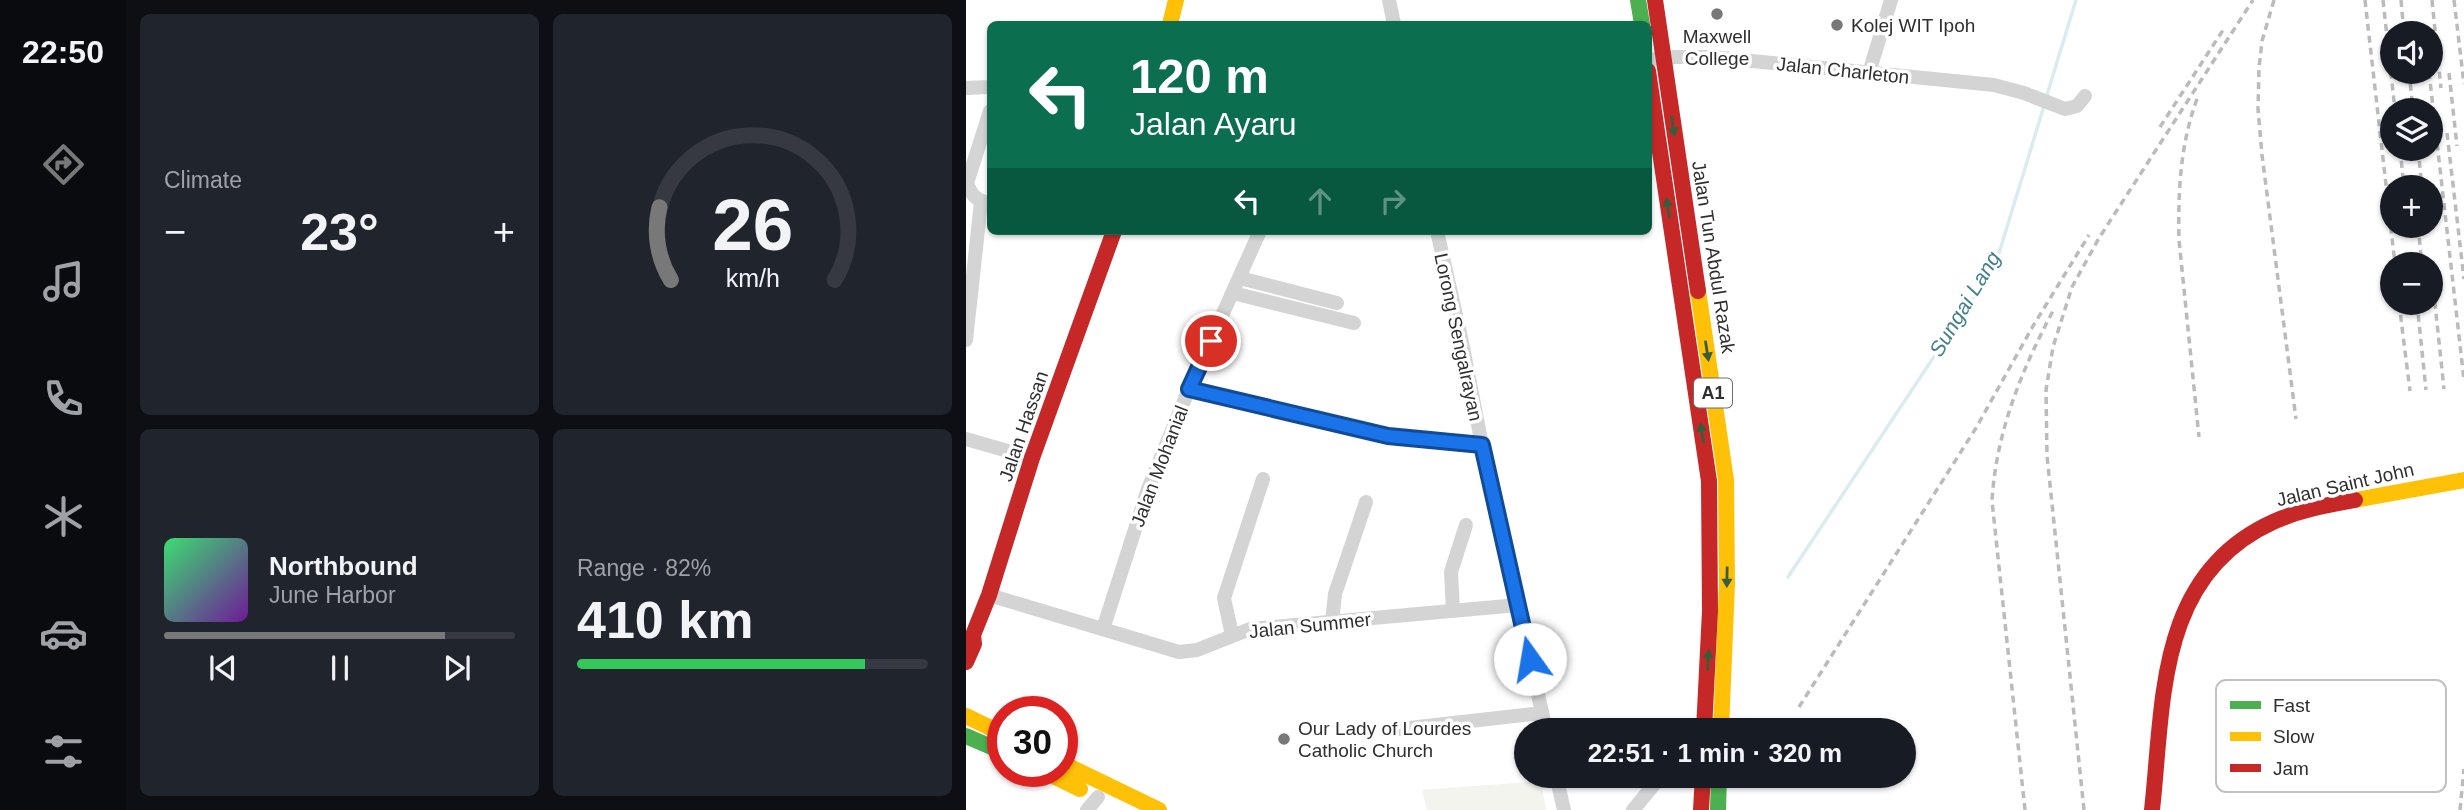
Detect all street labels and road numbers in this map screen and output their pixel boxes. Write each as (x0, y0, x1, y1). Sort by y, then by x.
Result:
street label: Jalan Charleton (1776, 53, 1910, 88)
street label: Jalan Tun Abdul Razak (1688, 159, 1739, 355)
street label: Lorong Sengalrayan (1430, 251, 1487, 423)
street label: Jalan Hassan (995, 368, 1052, 484)
road number: A1 (1694, 379, 1732, 408)
street label: Jalan Mohanial (1127, 403, 1192, 530)
street label: Jalan Saint John (2274, 458, 2416, 511)
street label: Jalan Summer (1248, 609, 1373, 642)

